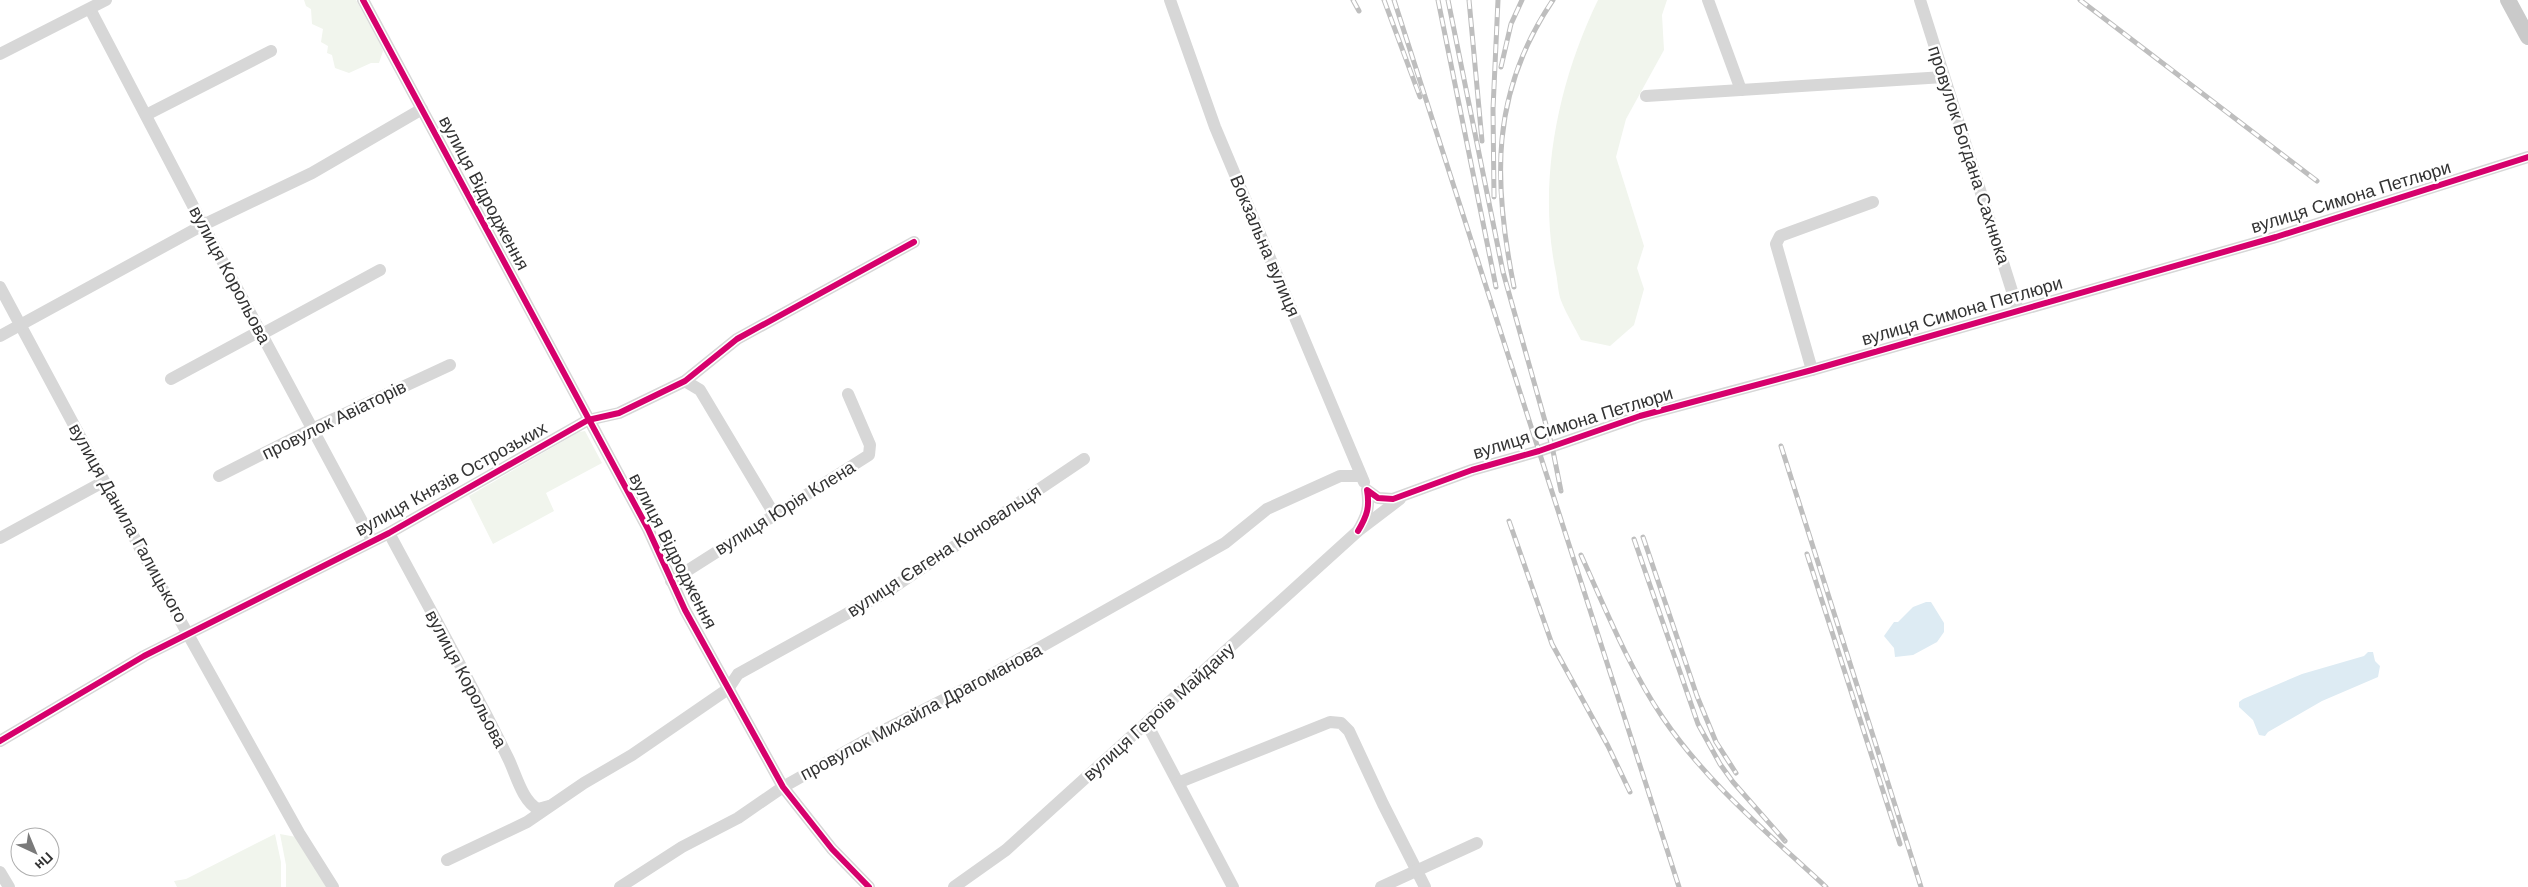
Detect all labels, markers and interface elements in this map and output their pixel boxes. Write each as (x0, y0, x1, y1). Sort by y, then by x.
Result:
street label: провулок Богдана Сахнюка (1924, 43, 2014, 267)
street label: вулиця Відродження (435, 113, 533, 273)
street label: вулиця Симона Петлюри (2249, 157, 2453, 237)
street label: Вокзальна вулиця (1226, 172, 1304, 320)
street label: вулиця Корольова (185, 203, 275, 348)
street label: вулиця Симона Петлюри (1859, 273, 2065, 349)
street label: провулок Авіаторів (259, 376, 409, 464)
street label: вулиця Симона Петлюри (1471, 383, 1675, 463)
street label: вулиця Князів Острозьких (352, 418, 550, 540)
street label: вулиця Данила Галицького (65, 420, 191, 626)
street label: вулиця Юрія Клена (711, 456, 860, 559)
street label: вулиця Відродження (625, 470, 721, 632)
street label: вулиця Євгена Коновальця (843, 481, 1045, 621)
street label: вулиця Корольова (421, 607, 511, 752)
street label: провулок Михайла Драгоманова (797, 639, 1046, 784)
street label: вулиця Героїв Майдану (1079, 639, 1239, 785)
north arrow (10, 827, 60, 877)
text: Пн (32, 849, 56, 874)

